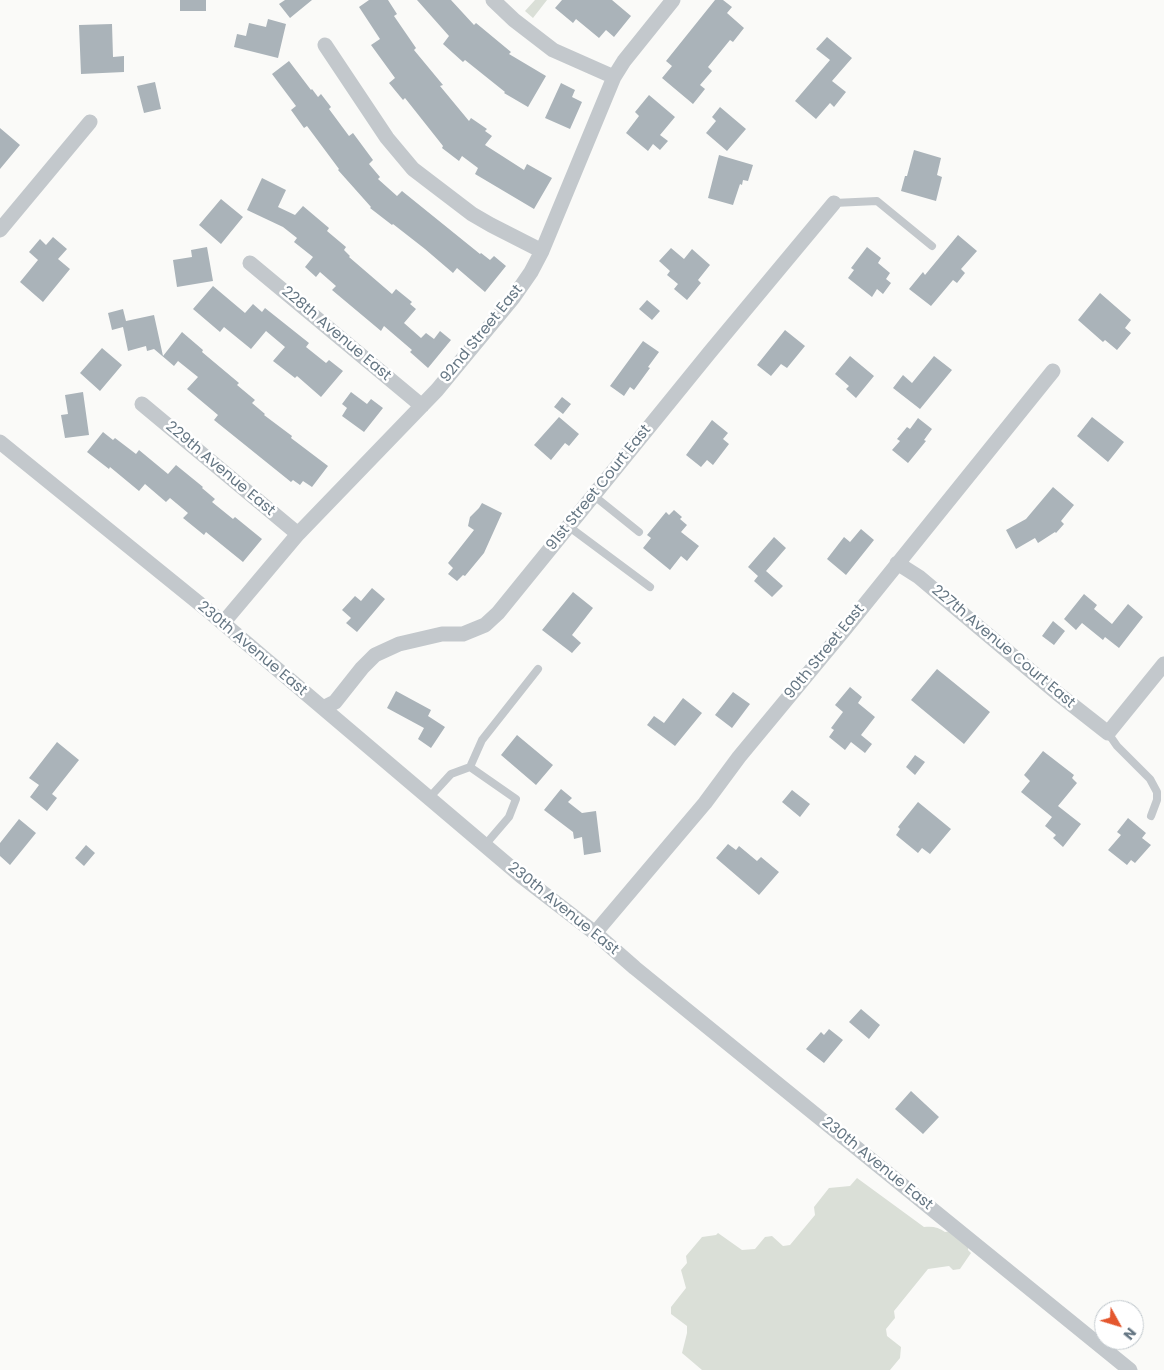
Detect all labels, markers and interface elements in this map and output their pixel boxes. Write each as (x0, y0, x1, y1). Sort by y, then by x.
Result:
street label: 92nd Street East (437, 281, 527, 387)
street label: 228th Avenue East (278, 283, 394, 385)
street label: 229th Avenue East (162, 418, 278, 520)
street label: 91st Street Court East (543, 422, 655, 554)
street label: 227th Avenue Court East (928, 582, 1078, 712)
street label: 230th Avenue East (194, 598, 310, 700)
street label: 90th Street East (781, 601, 869, 703)
street label: 230th Avenue East (504, 859, 622, 959)
street label: 230th Avenue East (818, 1114, 936, 1214)
north arrow (1094, 1300, 1144, 1350)
text: N (1119, 1323, 1141, 1344)

